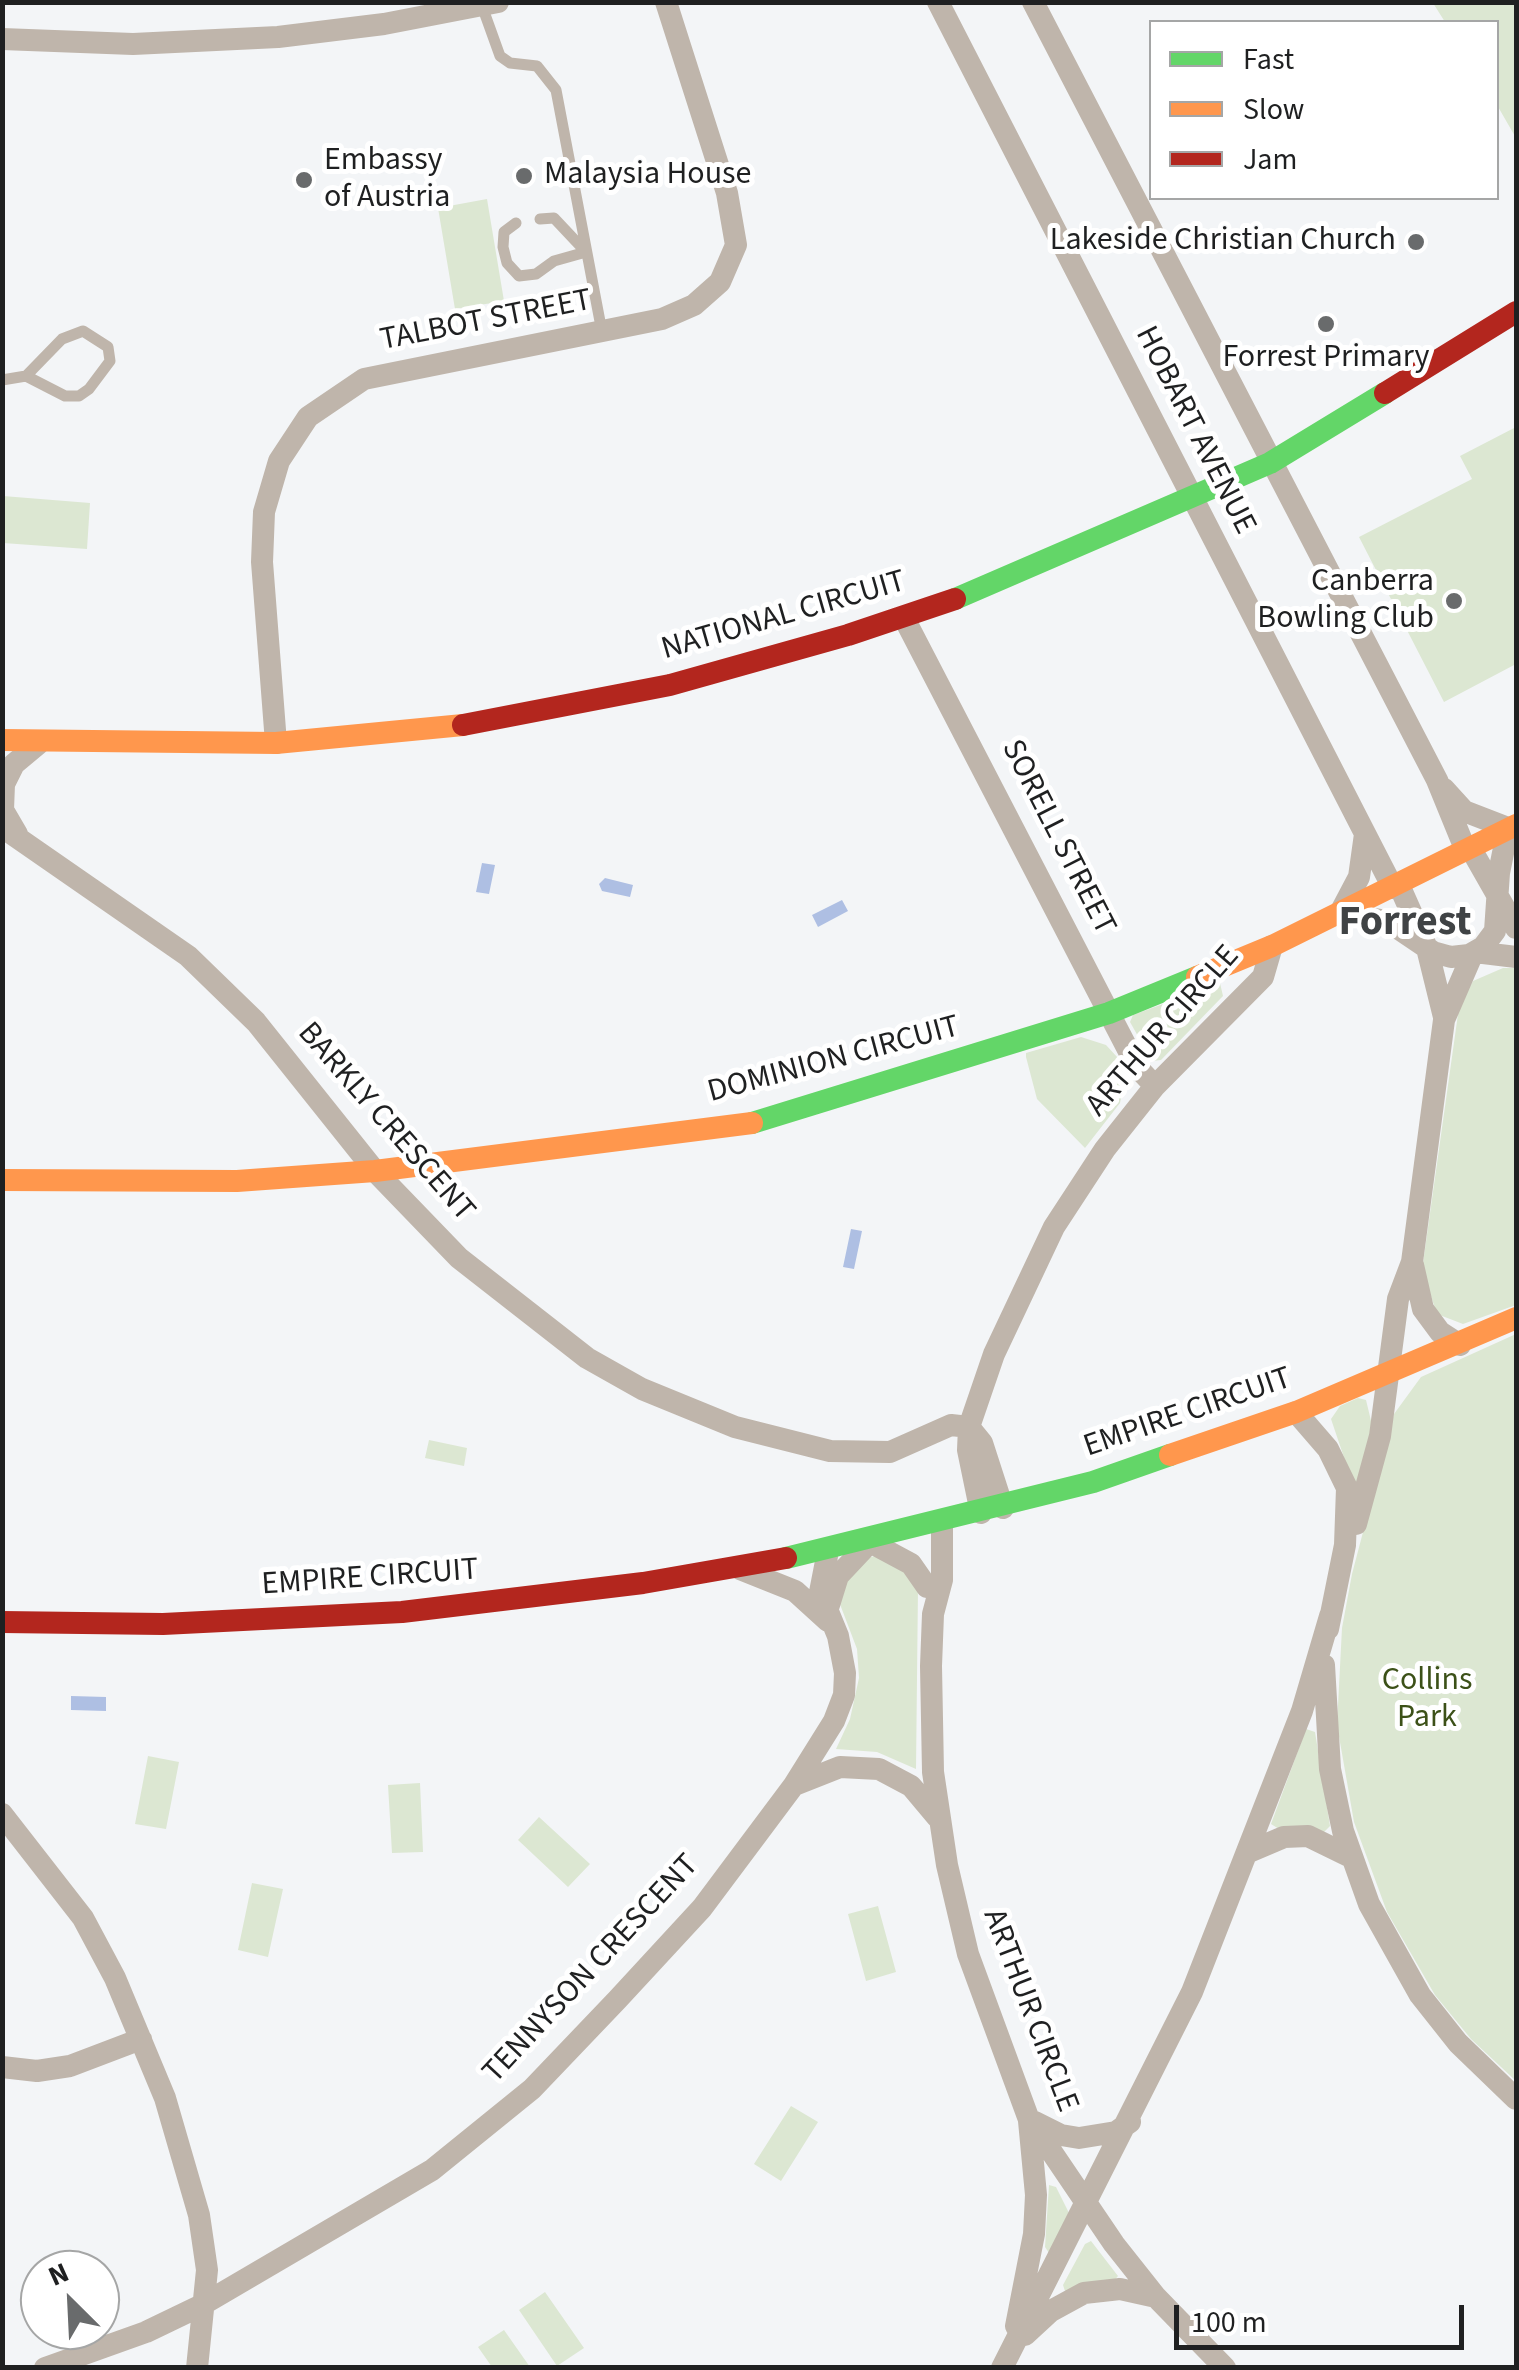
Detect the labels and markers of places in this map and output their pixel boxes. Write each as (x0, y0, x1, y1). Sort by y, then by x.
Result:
place label: Embassy of Austria (324, 143, 450, 218)
place label: Malaysia House (544, 157, 751, 195)
marker: Malaysia House (513, 165, 535, 187)
marker: Embassy of Austria (293, 169, 315, 191)
place label: Lakeside Christian Church (1050, 223, 1396, 261)
marker: Lakeside Christian Church (1405, 231, 1427, 253)
marker: Forrest Primary (1315, 313, 1337, 335)
place label: Forrest Primary (1222, 340, 1430, 378)
place label: Canberra Bowling Club (1257, 564, 1434, 639)
marker: Canberra Bowling Club (1443, 590, 1465, 612)

